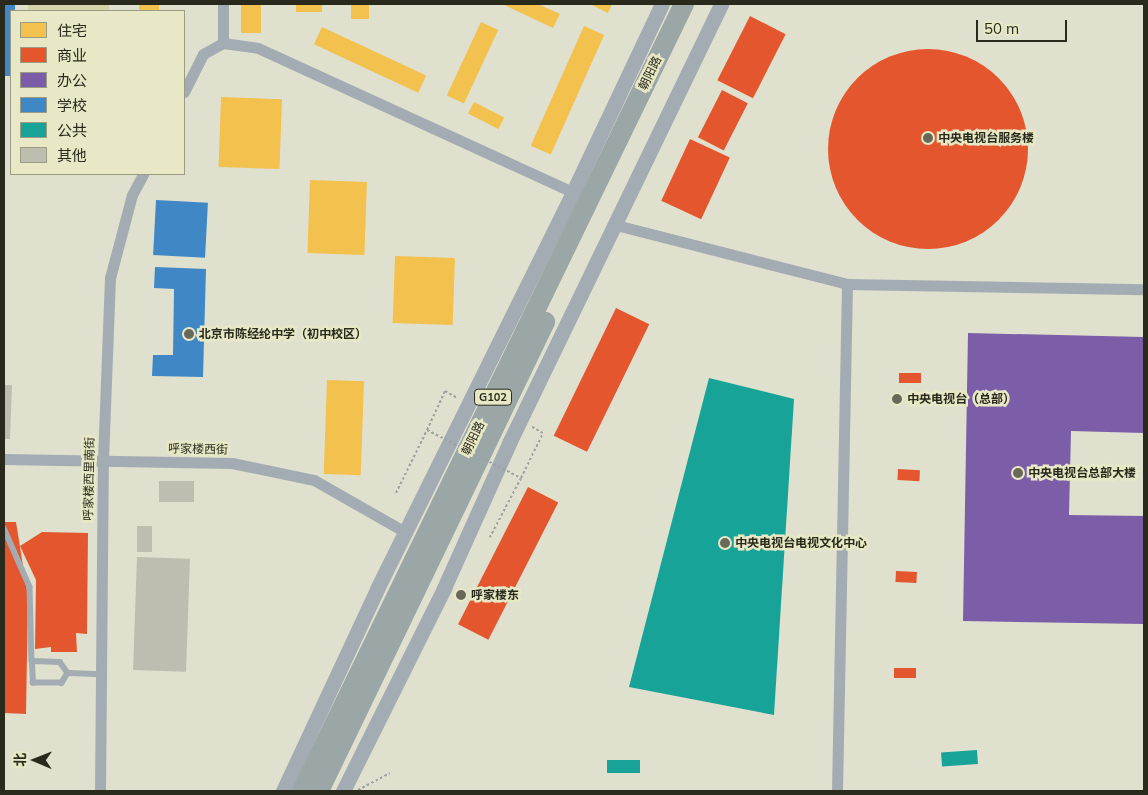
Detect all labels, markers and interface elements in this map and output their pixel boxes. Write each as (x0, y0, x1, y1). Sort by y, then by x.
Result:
legend (10, 10, 185, 175)
scale bar (978, 10, 1069, 42)
text: 50 m (984, 19, 1019, 38)
text: 住宅 (57, 21, 87, 40)
text: 商业 (57, 46, 87, 65)
street label: 朝阳路 (636, 54, 664, 92)
text: 办公 (57, 71, 87, 90)
text: 学校 (57, 96, 87, 115)
text: 公共 (57, 121, 87, 140)
place label: 中央电视台服务楼 (938, 131, 1034, 145)
marker: 中央电视台服务楼 (922, 132, 934, 144)
text: 其他 (57, 146, 87, 165)
place label: 北京市陈经纶中学（初中校区） (199, 327, 367, 341)
marker: 北京市陈经纶中学（初中校区） (183, 328, 195, 340)
road number: G102 (473, 388, 513, 406)
place label: 中央电视台（总部） (907, 392, 1015, 406)
marker: 中央电视台（总部） (891, 393, 903, 405)
street label: 朝阳路 (459, 419, 487, 457)
street label: 呼家楼西里南街 (81, 437, 97, 521)
street label: 呼家楼西街 (168, 441, 228, 457)
place label: 中央电视台总部大楼 (1028, 466, 1136, 480)
marker: 中央电视台总部大楼 (1012, 467, 1024, 479)
place label: 中央电视台电视文化中心 (735, 536, 867, 550)
marker: 中央电视台电视文化中心 (719, 537, 731, 549)
place label: 呼家楼东 (471, 588, 519, 602)
marker: 呼家楼东 (455, 589, 467, 601)
north arrow (10, 735, 60, 785)
text: 北 (11, 753, 29, 767)

